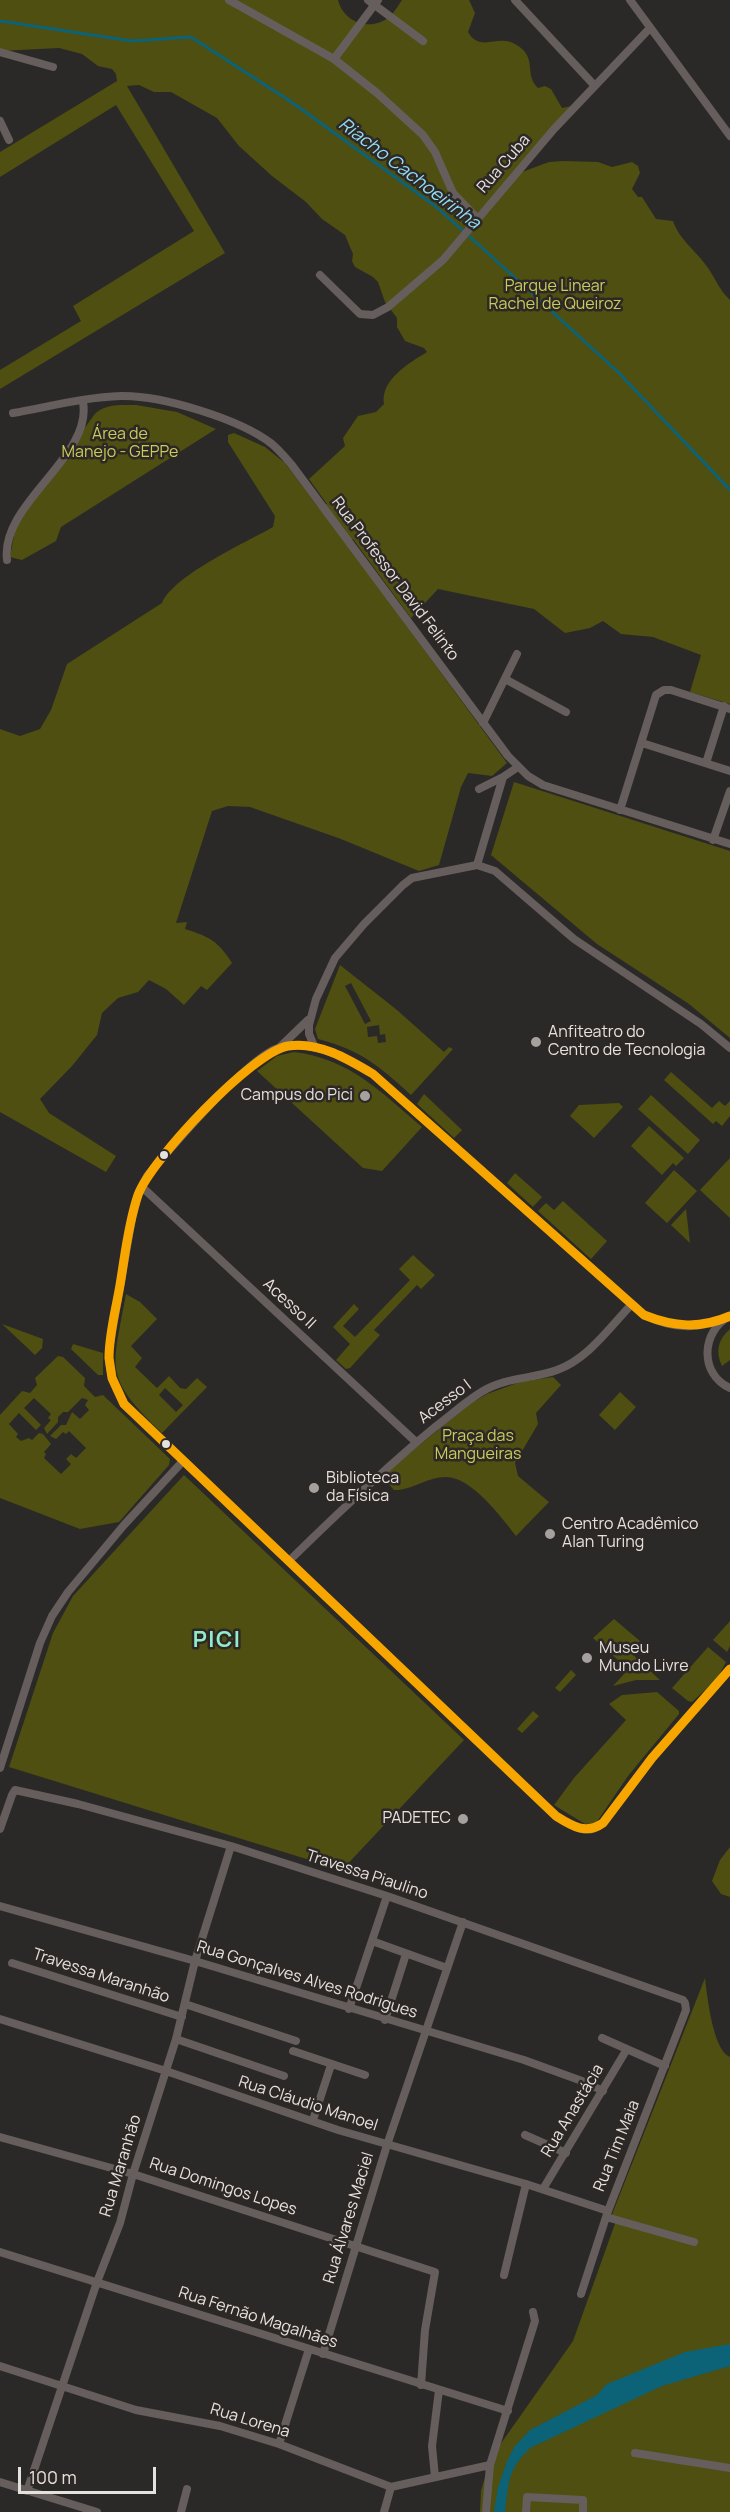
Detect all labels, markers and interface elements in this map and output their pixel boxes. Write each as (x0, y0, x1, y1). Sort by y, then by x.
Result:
water label: Riacho Cachoeirinha (334, 114, 484, 234)
street label: Rua Cuba (473, 131, 535, 197)
park label: Parque Linear Rachel de Queiroz (488, 277, 622, 315)
park label: Área de Manejo - GEPPe (62, 425, 178, 463)
street label: Rua Professor David Felinto (327, 493, 463, 665)
place label: Anfiteatro do Centro de Tecnologia (548, 1023, 705, 1061)
marker: Anfiteatro do Centro de Tecnologia (529, 1035, 543, 1049)
place label: Campus do Pici (241, 1086, 353, 1106)
marker: Campus do Pici (358, 1089, 372, 1103)
unlabelled marker (158, 1149, 170, 1161)
street label: Acesso II (259, 1275, 319, 1333)
street label: Acesso I (415, 1376, 475, 1428)
park label: Praça das Mangueiras (435, 1427, 521, 1465)
unlabelled marker (160, 1438, 172, 1450)
place label: Biblioteca da Física (326, 1469, 399, 1507)
marker: Biblioteca da Física (307, 1481, 321, 1495)
place label: Centro Acadêmico Alan Turing (562, 1515, 699, 1553)
marker: Centro Acadêmico Alan Turing (543, 1527, 557, 1541)
district label: PICI (193, 1628, 241, 1654)
place label: Museu Mundo Livre (599, 1639, 689, 1677)
marker: Museu Mundo Livre (580, 1651, 594, 1665)
place label: PADETEC (382, 1809, 451, 1829)
marker: PADETEC (456, 1812, 470, 1826)
street label: Travessa Piaulino (304, 1846, 430, 1904)
street label: Rua Gonçalves Alves Rodrigues (194, 1937, 420, 2023)
street label: Travessa Maranhão (30, 1945, 172, 2007)
street label: Rua Anastácia (538, 2061, 608, 2161)
street label: Rua Cláudio Manoel (236, 2072, 380, 2136)
street label: Rua Tim Maia (590, 2098, 644, 2194)
street label: Rua Maranhão (96, 2113, 146, 2219)
street label: Rua Álvares Maciel (320, 2150, 378, 2286)
street label: Rua Domingos Lopes (147, 2154, 299, 2220)
street label: Rua Fernão Magalhães (176, 2283, 340, 2353)
street label: Rua Lorena (208, 2400, 292, 2442)
scale bar (21, 2455, 159, 2493)
text: 100 m (29, 2465, 77, 2489)

